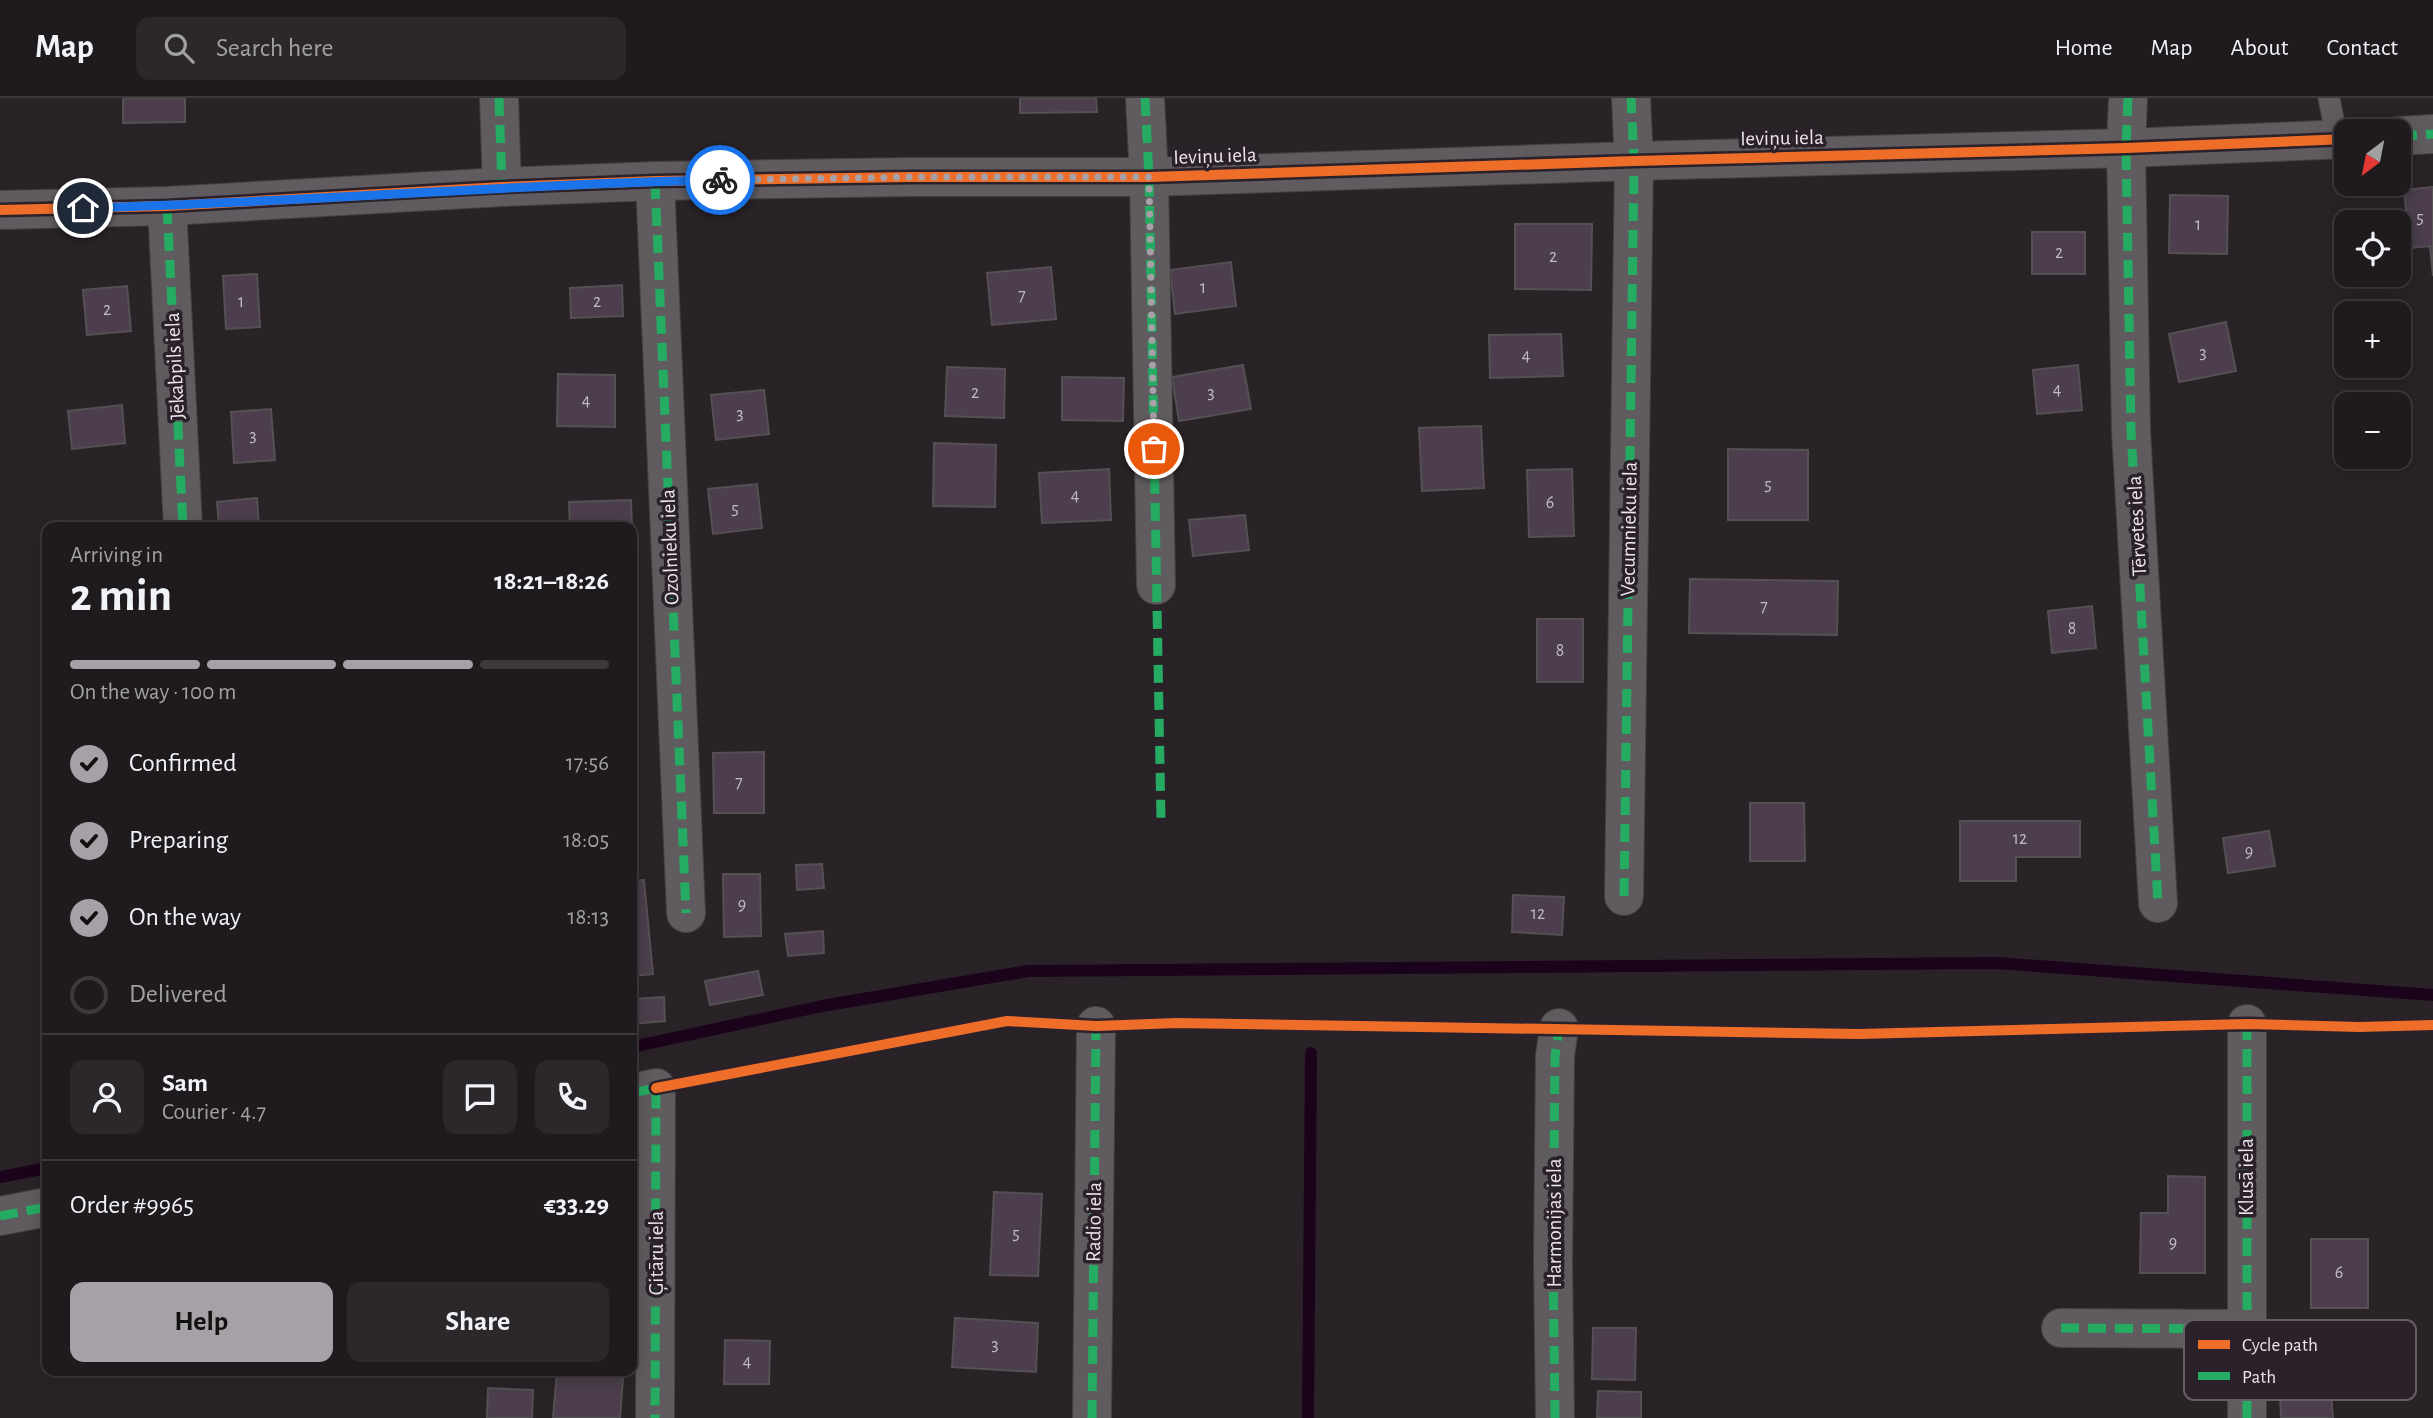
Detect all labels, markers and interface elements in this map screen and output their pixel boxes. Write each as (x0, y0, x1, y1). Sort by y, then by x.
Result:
search box (136, 17, 626, 80)
icon: search (160, 29, 198, 67)
text: Map (35, 31, 94, 64)
text: Search here (216, 35, 334, 61)
text: Home (2055, 36, 2113, 60)
text: Map (2151, 36, 2193, 60)
text: About (2231, 36, 2288, 60)
text: Contact (2326, 36, 2398, 60)
north arrow (2334, 119, 2412, 196)
map controls (2334, 119, 2411, 469)
street label: Ieviņu iela (1740, 127, 1824, 151)
street label: Ieviņu iela (1173, 144, 1257, 170)
courier (685, 145, 755, 215)
icon: bike (701, 161, 739, 199)
pin (53, 178, 113, 238)
icon: home (64, 189, 102, 227)
house number: 5 (2416, 209, 2424, 227)
button: locate (2334, 210, 2411, 287)
house number: 1 (2195, 216, 2201, 234)
house number: 2 (2055, 244, 2063, 262)
house number: 2 (1549, 248, 1557, 266)
house number: 1 (1200, 279, 1206, 297)
house number: 7 (1018, 287, 1026, 305)
house number: 1 (238, 293, 244, 311)
house number: 2 (593, 293, 601, 311)
house number: 2 (103, 301, 111, 319)
button: + (2334, 301, 2411, 378)
street label: Jēkabpils iela (162, 312, 188, 420)
house number: 3 (2199, 344, 2207, 362)
house number: 4 (1522, 347, 1531, 365)
house number: 4 (2053, 381, 2062, 399)
house number: 2 (971, 384, 979, 402)
house number: 3 (1207, 384, 1215, 402)
house number: 4 (582, 392, 591, 410)
button: − (2334, 392, 2411, 469)
house number: 3 (736, 405, 744, 423)
pin (1124, 419, 1184, 479)
house number: 3 (249, 427, 257, 445)
icon: bag (1135, 430, 1173, 468)
street label: Vecumnieku iela (1617, 461, 1641, 597)
street label: Tērvetes iela (2124, 475, 2150, 577)
house number: 5 (1764, 476, 1772, 494)
house number: 4 (1071, 487, 1080, 505)
street label: Ozolnieku iela (657, 488, 683, 605)
house number: 6 (1546, 494, 1554, 512)
house number: 5 (731, 500, 739, 518)
text: Arriving in (70, 544, 163, 567)
text: 18:21–18:26 (494, 568, 609, 594)
text: 2 min (70, 573, 172, 619)
house number: 7 (1760, 598, 1768, 616)
house number: 8 (2068, 620, 2076, 638)
house number: 8 (1556, 642, 1564, 660)
text: On the way · 100 m (70, 681, 237, 704)
icon: check (70, 745, 108, 783)
text: Confirmed (129, 750, 237, 776)
text: 17:56 (566, 752, 609, 775)
house number: 7 (735, 774, 743, 792)
icon: check (70, 822, 108, 860)
text: Preparing (129, 827, 228, 853)
text: 18:05 (563, 829, 609, 852)
house number: 12 (2013, 830, 2027, 848)
house number: 9 (2245, 843, 2253, 861)
house number: 9 (738, 896, 746, 914)
icon: check (70, 899, 108, 937)
text: On the way (129, 904, 241, 930)
house number: 12 (1531, 905, 1545, 923)
text: 18:13 (568, 906, 609, 929)
text: Delivered (129, 981, 227, 1007)
button: person (70, 1060, 144, 1134)
button: chat (443, 1060, 517, 1134)
button: phone (535, 1060, 609, 1134)
text: Sam (162, 1070, 208, 1096)
text: Courier · 4.7 (162, 1101, 266, 1124)
street label: Klusā iela (2236, 1138, 2257, 1216)
street label: Harmonijas iela (1544, 1158, 1565, 1288)
street label: Radio iela (1083, 1181, 1105, 1262)
text: Order #9965 (70, 1192, 194, 1218)
text: €33.29 (544, 1192, 609, 1218)
street label: Ģitāru iela (646, 1210, 669, 1295)
house number: 5 (1012, 1225, 1020, 1243)
house number: 9 (2169, 1234, 2177, 1252)
house number: 6 (2335, 1264, 2343, 1282)
button: Help (70, 1282, 333, 1362)
button: Share (347, 1282, 609, 1362)
legend (2184, 1320, 2416, 1400)
house number: 3 (991, 1336, 999, 1354)
text: Cycle path (2242, 1336, 2318, 1355)
house number: 4 (743, 1353, 752, 1371)
text: Path (2242, 1368, 2276, 1387)

